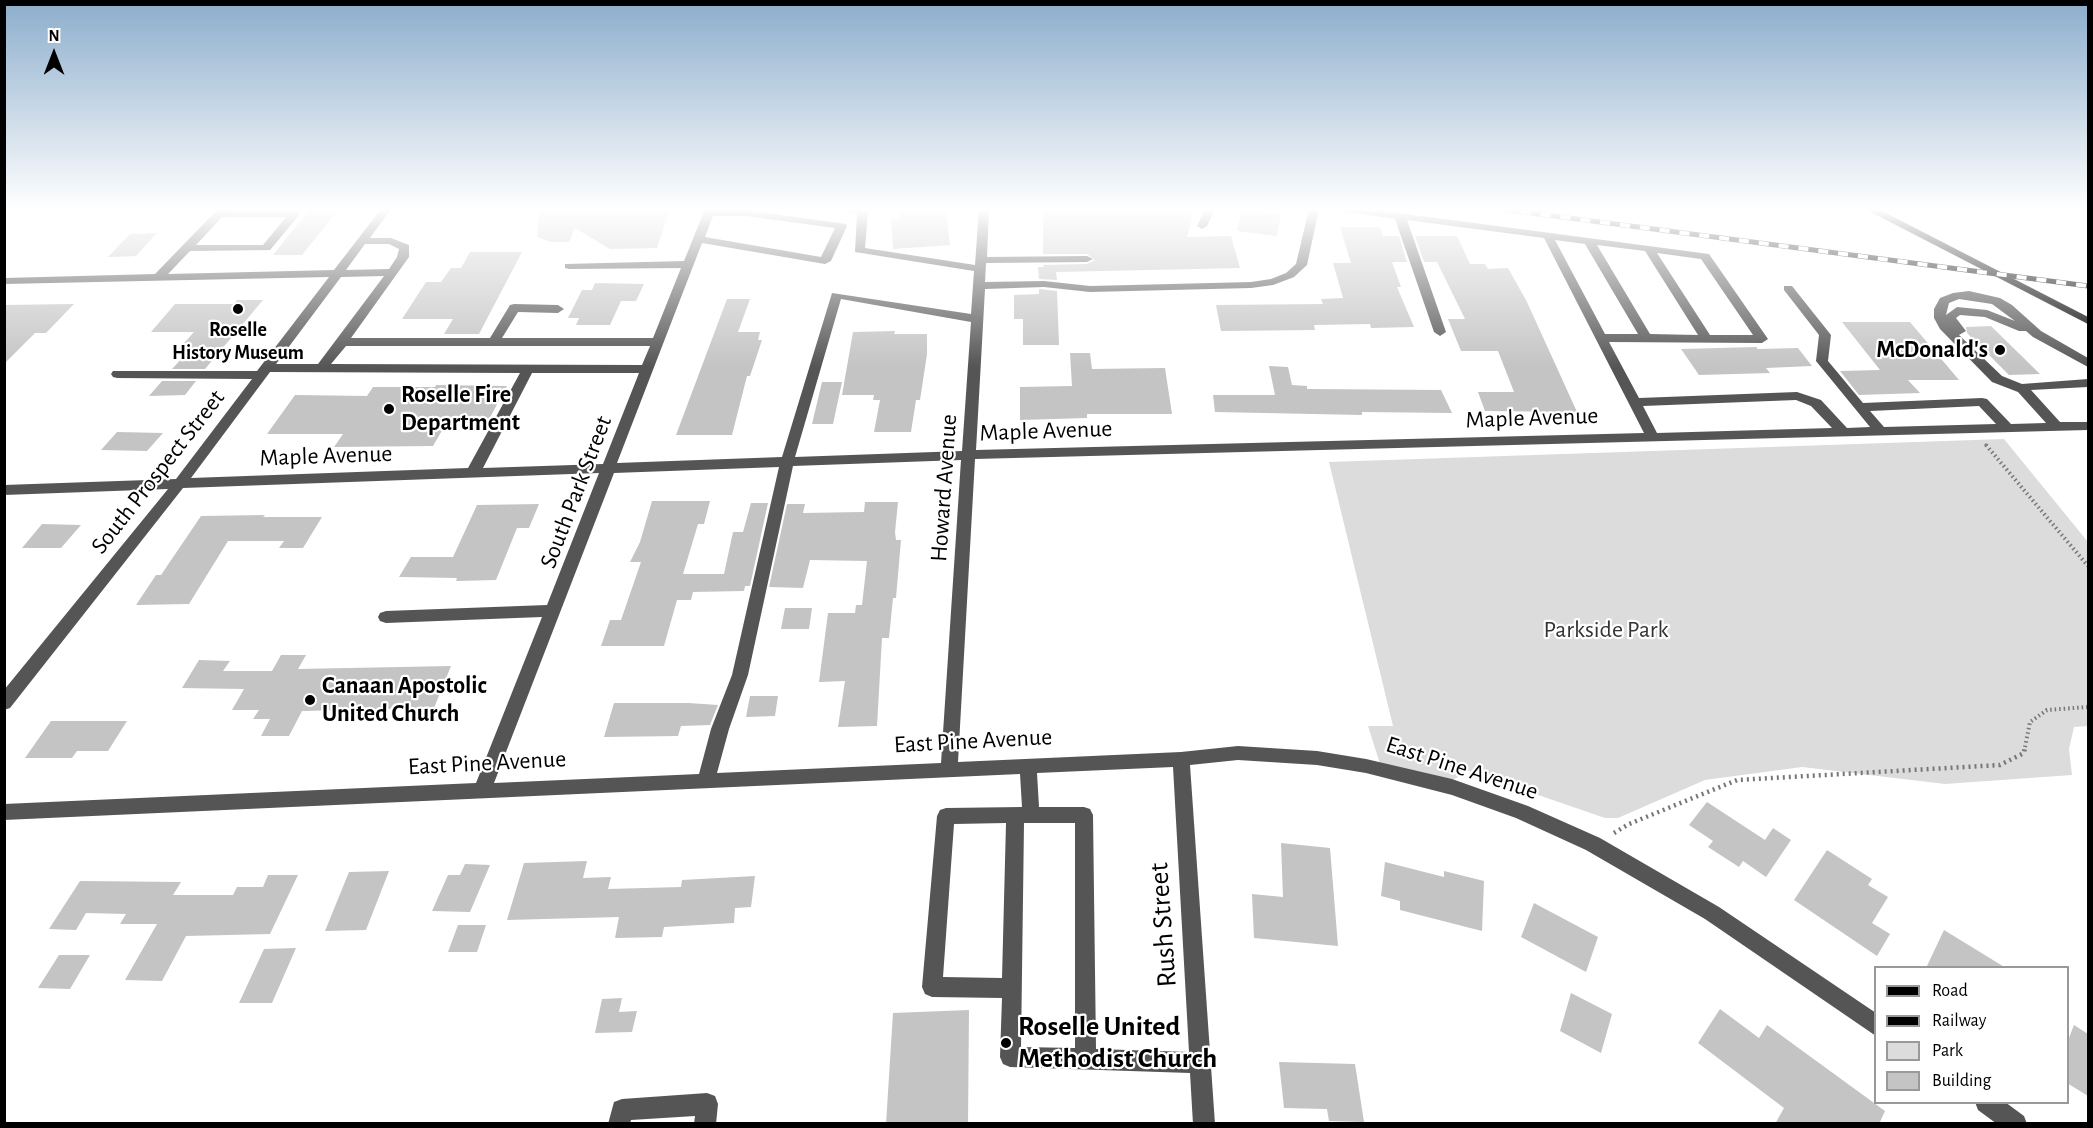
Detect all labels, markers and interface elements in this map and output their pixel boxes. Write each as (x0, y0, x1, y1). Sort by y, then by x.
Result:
north arrow (24, 24, 84, 84)
text: N (48, 28, 60, 44)
marker: Roselle History Museum (231, 302, 245, 316)
place label: Roselle History Museum (172, 318, 304, 365)
place label: McDonald's (1876, 336, 1988, 364)
marker: McDonald's (1993, 343, 2007, 357)
place label: Roselle Fire Department (401, 381, 520, 437)
street label: South Prospect Street (85, 384, 231, 560)
street label: Maple Avenue (1465, 401, 1599, 435)
marker: Roselle Fire Department (382, 402, 396, 416)
street label: South Park Street (534, 412, 618, 572)
street label: Howard Avenue (924, 413, 964, 563)
street label: Maple Avenue (979, 414, 1113, 448)
street label: Maple Avenue (259, 439, 393, 473)
park label: Parkside Park (1544, 616, 1668, 644)
place label: Canaan Apostolic United Church (322, 672, 487, 728)
marker: Canaan Apostolic United Church (303, 693, 317, 707)
street label: East Pine Avenue (893, 722, 1053, 760)
street label: East Pine Avenue (1382, 730, 1542, 806)
street label: East Pine Avenue (407, 744, 567, 782)
street label: Rush Street (1142, 862, 1184, 988)
legend (1874, 966, 2069, 1104)
text: Road (1932, 982, 1968, 1000)
place label: Roselle United Methodist Church (1018, 1010, 1217, 1076)
text: Railway (1932, 1012, 1986, 1030)
marker: Roselle United Methodist Church (999, 1036, 1013, 1050)
text: Park (1932, 1042, 1963, 1060)
text: Building (1932, 1072, 1991, 1090)

